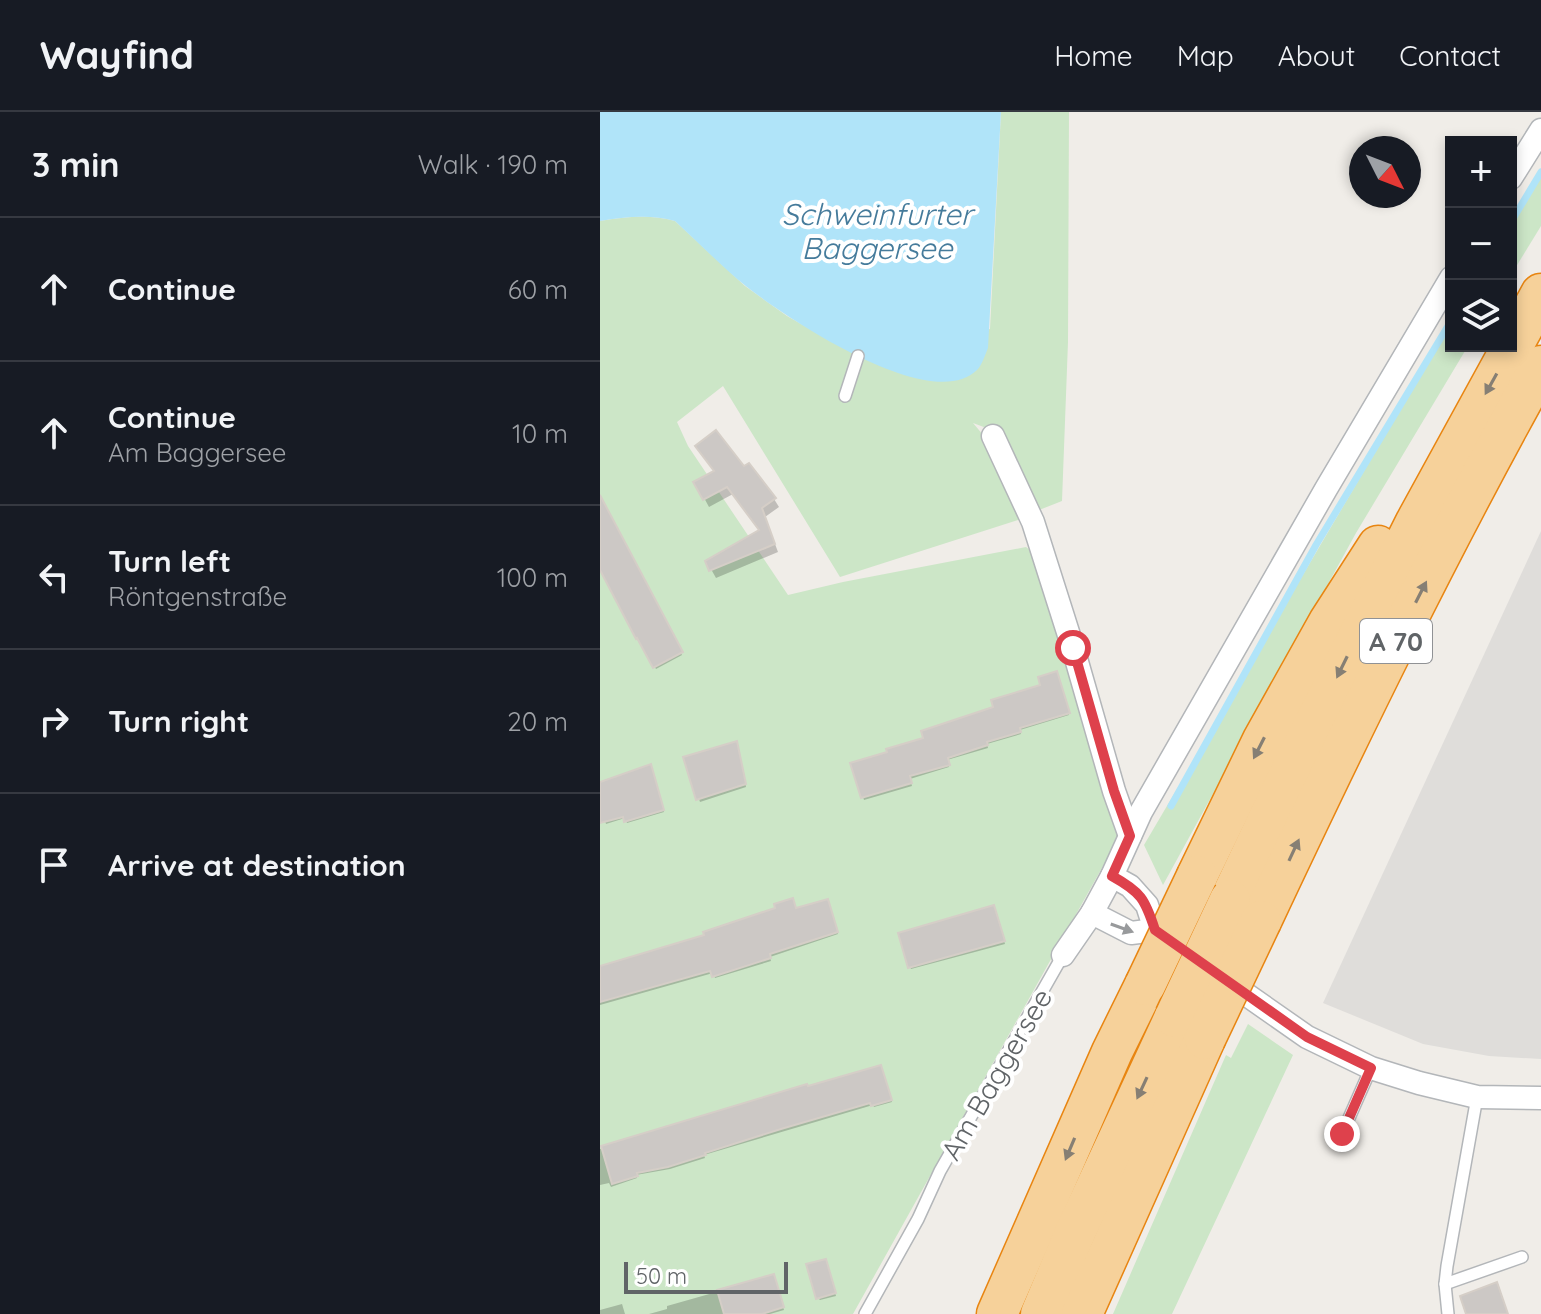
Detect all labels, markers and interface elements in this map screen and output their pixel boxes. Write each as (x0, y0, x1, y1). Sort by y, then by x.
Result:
text: Wayfind (40, 31, 194, 79)
text: Home (1054, 38, 1133, 73)
text: Map (1177, 38, 1234, 73)
text: About (1278, 38, 1355, 73)
text: Contact (1399, 38, 1501, 73)
north arrow (1349, 136, 1421, 208)
map controls (1445, 136, 1517, 352)
button: + (1445, 136, 1517, 208)
text: 3 min (32, 143, 119, 186)
text: Walk · 190 m (418, 148, 568, 181)
water label: Schweinfurter Baggersee (782, 195, 976, 267)
button: − (1445, 208, 1517, 280)
icon: ahead (32, 267, 76, 311)
text: Continue (108, 270, 236, 308)
text: 60 m (508, 273, 568, 306)
button: layers (1445, 280, 1517, 352)
one-way arrow (1484, 373, 1498, 395)
text: Continue (108, 398, 236, 436)
icon: ahead (32, 411, 76, 455)
text: 10 m (512, 417, 568, 450)
text: Am Baggersee (108, 436, 287, 469)
text: Turn left (108, 542, 231, 580)
icon: left (32, 555, 76, 599)
text: 100 m (497, 561, 568, 594)
text: Röntgenstraße (108, 580, 287, 613)
one-way arrow (1415, 580, 1428, 603)
road number: A 70 (1360, 619, 1432, 663)
route start (1055, 630, 1091, 666)
one-way arrow (1335, 656, 1349, 679)
icon: right (32, 699, 76, 743)
text: Turn right (108, 702, 249, 740)
text: 20 m (507, 705, 568, 738)
one-way arrow (1253, 736, 1266, 759)
one-way arrow (1287, 839, 1301, 862)
icon: arrive (32, 843, 76, 887)
text: Arrive at destination (108, 846, 406, 884)
one-way arrow (1110, 922, 1134, 934)
street label: Am Baggersee (933, 982, 1059, 1166)
one-way arrow (1135, 1076, 1149, 1100)
route end (1324, 1116, 1360, 1152)
one-way arrow (1063, 1137, 1076, 1161)
scale bar (624, 1258, 788, 1294)
text: 50 m (636, 1262, 687, 1290)

